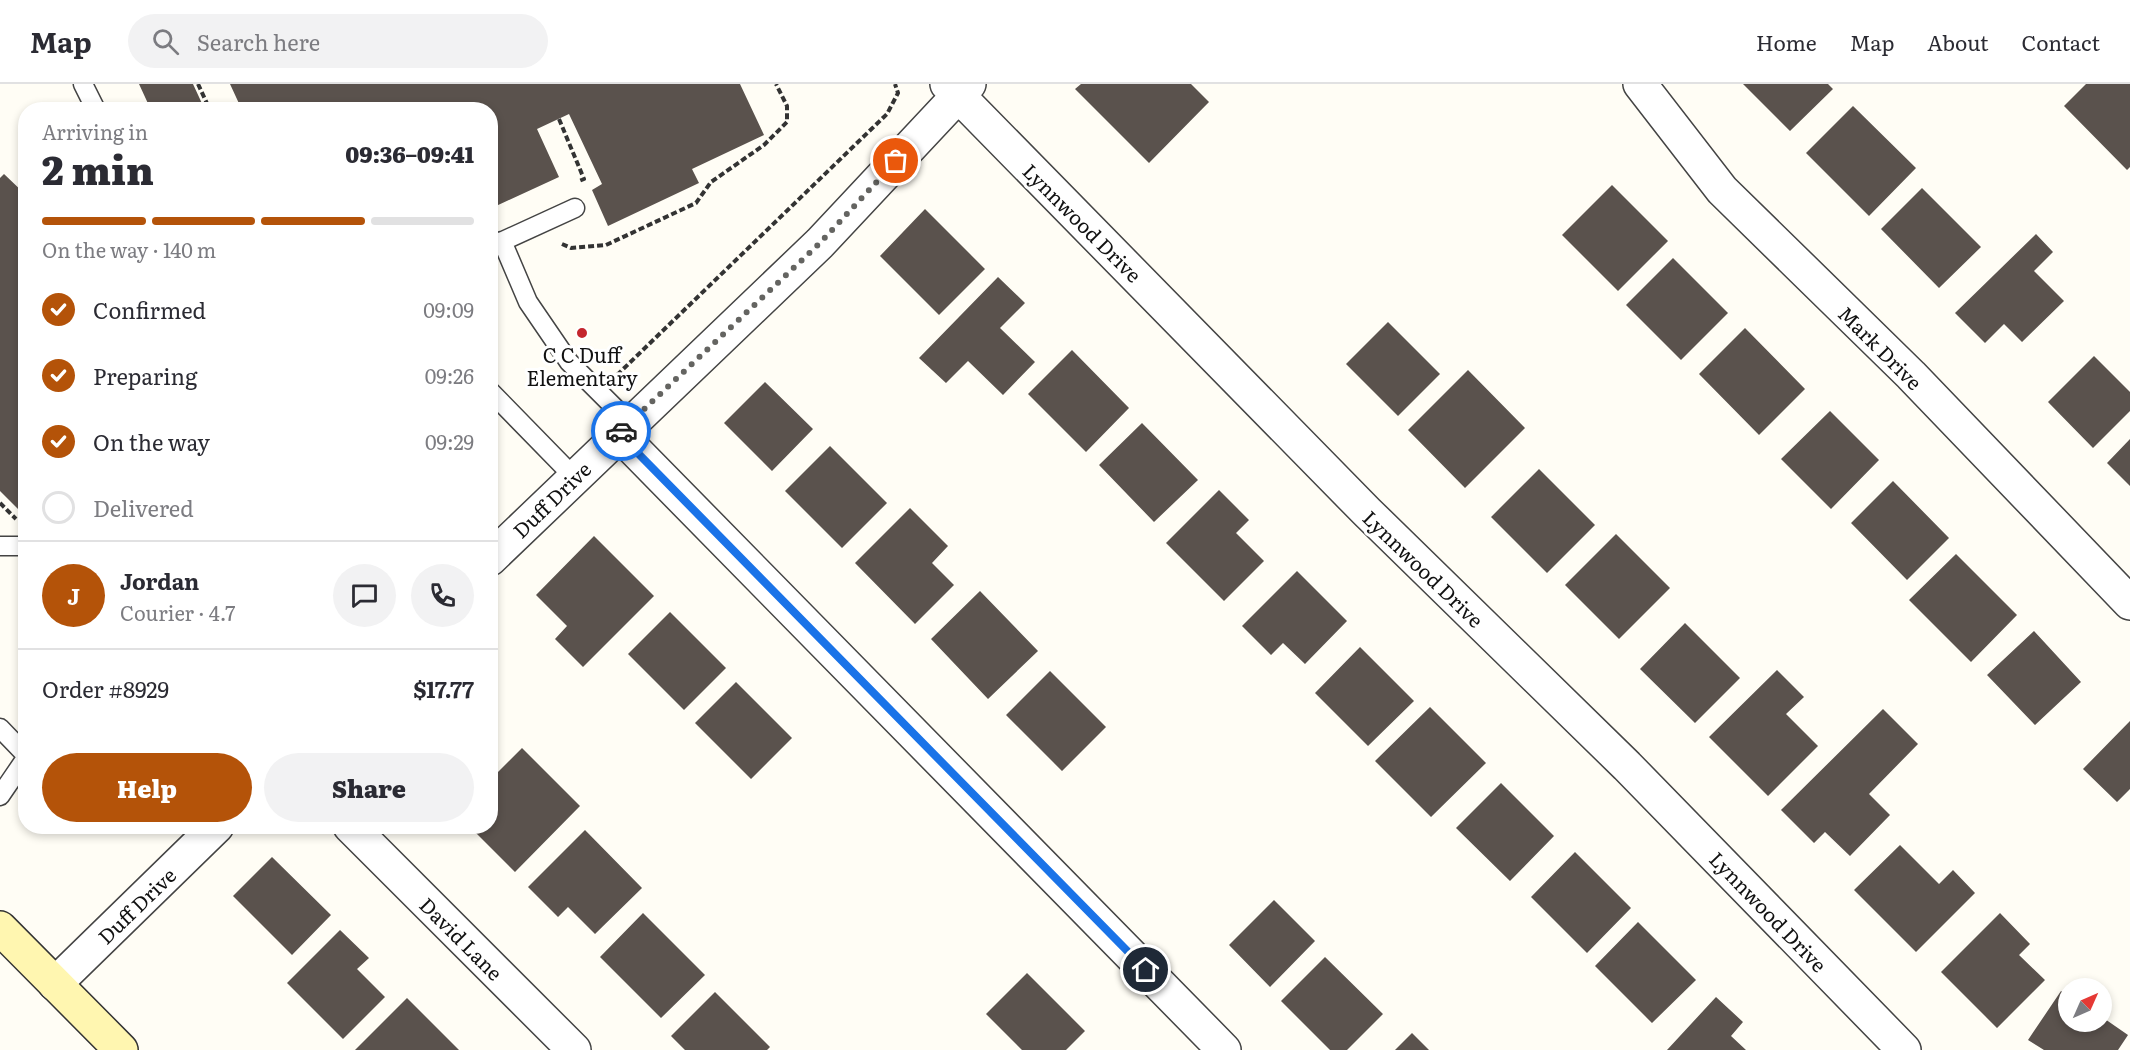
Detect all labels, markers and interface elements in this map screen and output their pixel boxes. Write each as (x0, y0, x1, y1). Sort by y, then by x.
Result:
search box (128, 14, 548, 68)
text: Map (30, 20, 92, 62)
icon: search (149, 25, 182, 58)
text: Search here (197, 25, 320, 58)
text: Home (1756, 26, 1817, 57)
text: Map (1850, 26, 1894, 57)
text: About (1927, 26, 1989, 57)
text: Contact (2022, 26, 2100, 57)
text: Arriving in (42, 116, 148, 146)
pin (870, 135, 921, 186)
text: 09:36–09:41 (345, 137, 474, 170)
text: 2 min (42, 139, 154, 197)
icon: bag (879, 144, 912, 177)
street label: Lynnwood Drive (1017, 156, 1149, 288)
text: On the way · 140 m (42, 234, 216, 264)
icon: check (42, 293, 75, 326)
text: Confirmed (93, 293, 206, 326)
text: 09:09 (423, 294, 474, 324)
street label: Mark Drive (1832, 298, 1930, 396)
marker: C C Duff Elementary (575, 326, 589, 340)
place label: C C Duff Elementary (527, 339, 638, 392)
icon: check (42, 359, 75, 392)
text: Preparing (93, 359, 197, 392)
text: 09:26 (425, 360, 474, 390)
courier (591, 401, 651, 461)
icon: car (605, 415, 638, 448)
icon: check (42, 425, 75, 458)
text: On the way (93, 425, 210, 458)
text: 09:29 (425, 426, 474, 456)
street label: Duff Drive (505, 454, 597, 544)
text: Delivered (93, 491, 194, 524)
street label: Lynnwood Drive (1357, 502, 1491, 634)
text: Jordan (120, 564, 199, 597)
button: chat (333, 564, 396, 627)
button: phone (411, 564, 474, 627)
text: J (67, 579, 80, 612)
text: Courier · 4.7 (120, 597, 235, 627)
text: Order #8929 (42, 672, 169, 705)
text: $17.77 (413, 672, 474, 705)
button: Help (42, 753, 252, 822)
button: Share (264, 753, 474, 822)
street label: Lynnwood Drive (1703, 844, 1835, 978)
street label: Duff Drive (90, 860, 182, 950)
street label: David Lane (414, 890, 510, 986)
pin (1120, 944, 1171, 995)
icon: home (1129, 953, 1162, 986)
north arrow (2058, 978, 2112, 1032)
map controls (2058, 978, 2112, 1032)

